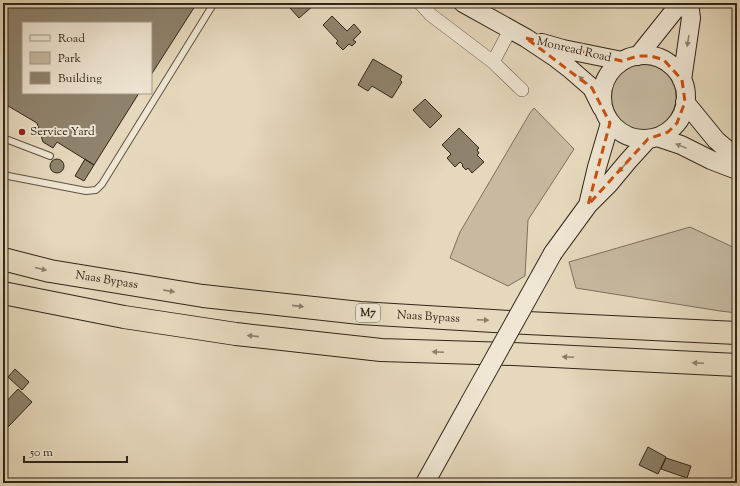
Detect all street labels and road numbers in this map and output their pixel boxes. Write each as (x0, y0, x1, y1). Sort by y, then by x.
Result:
street label: Monread Road (535, 33, 613, 67)
street label: Naas Bypass (74, 266, 140, 294)
road number: M7 (356, 304, 380, 322)
street label: Naas Bypass (396, 306, 461, 328)

